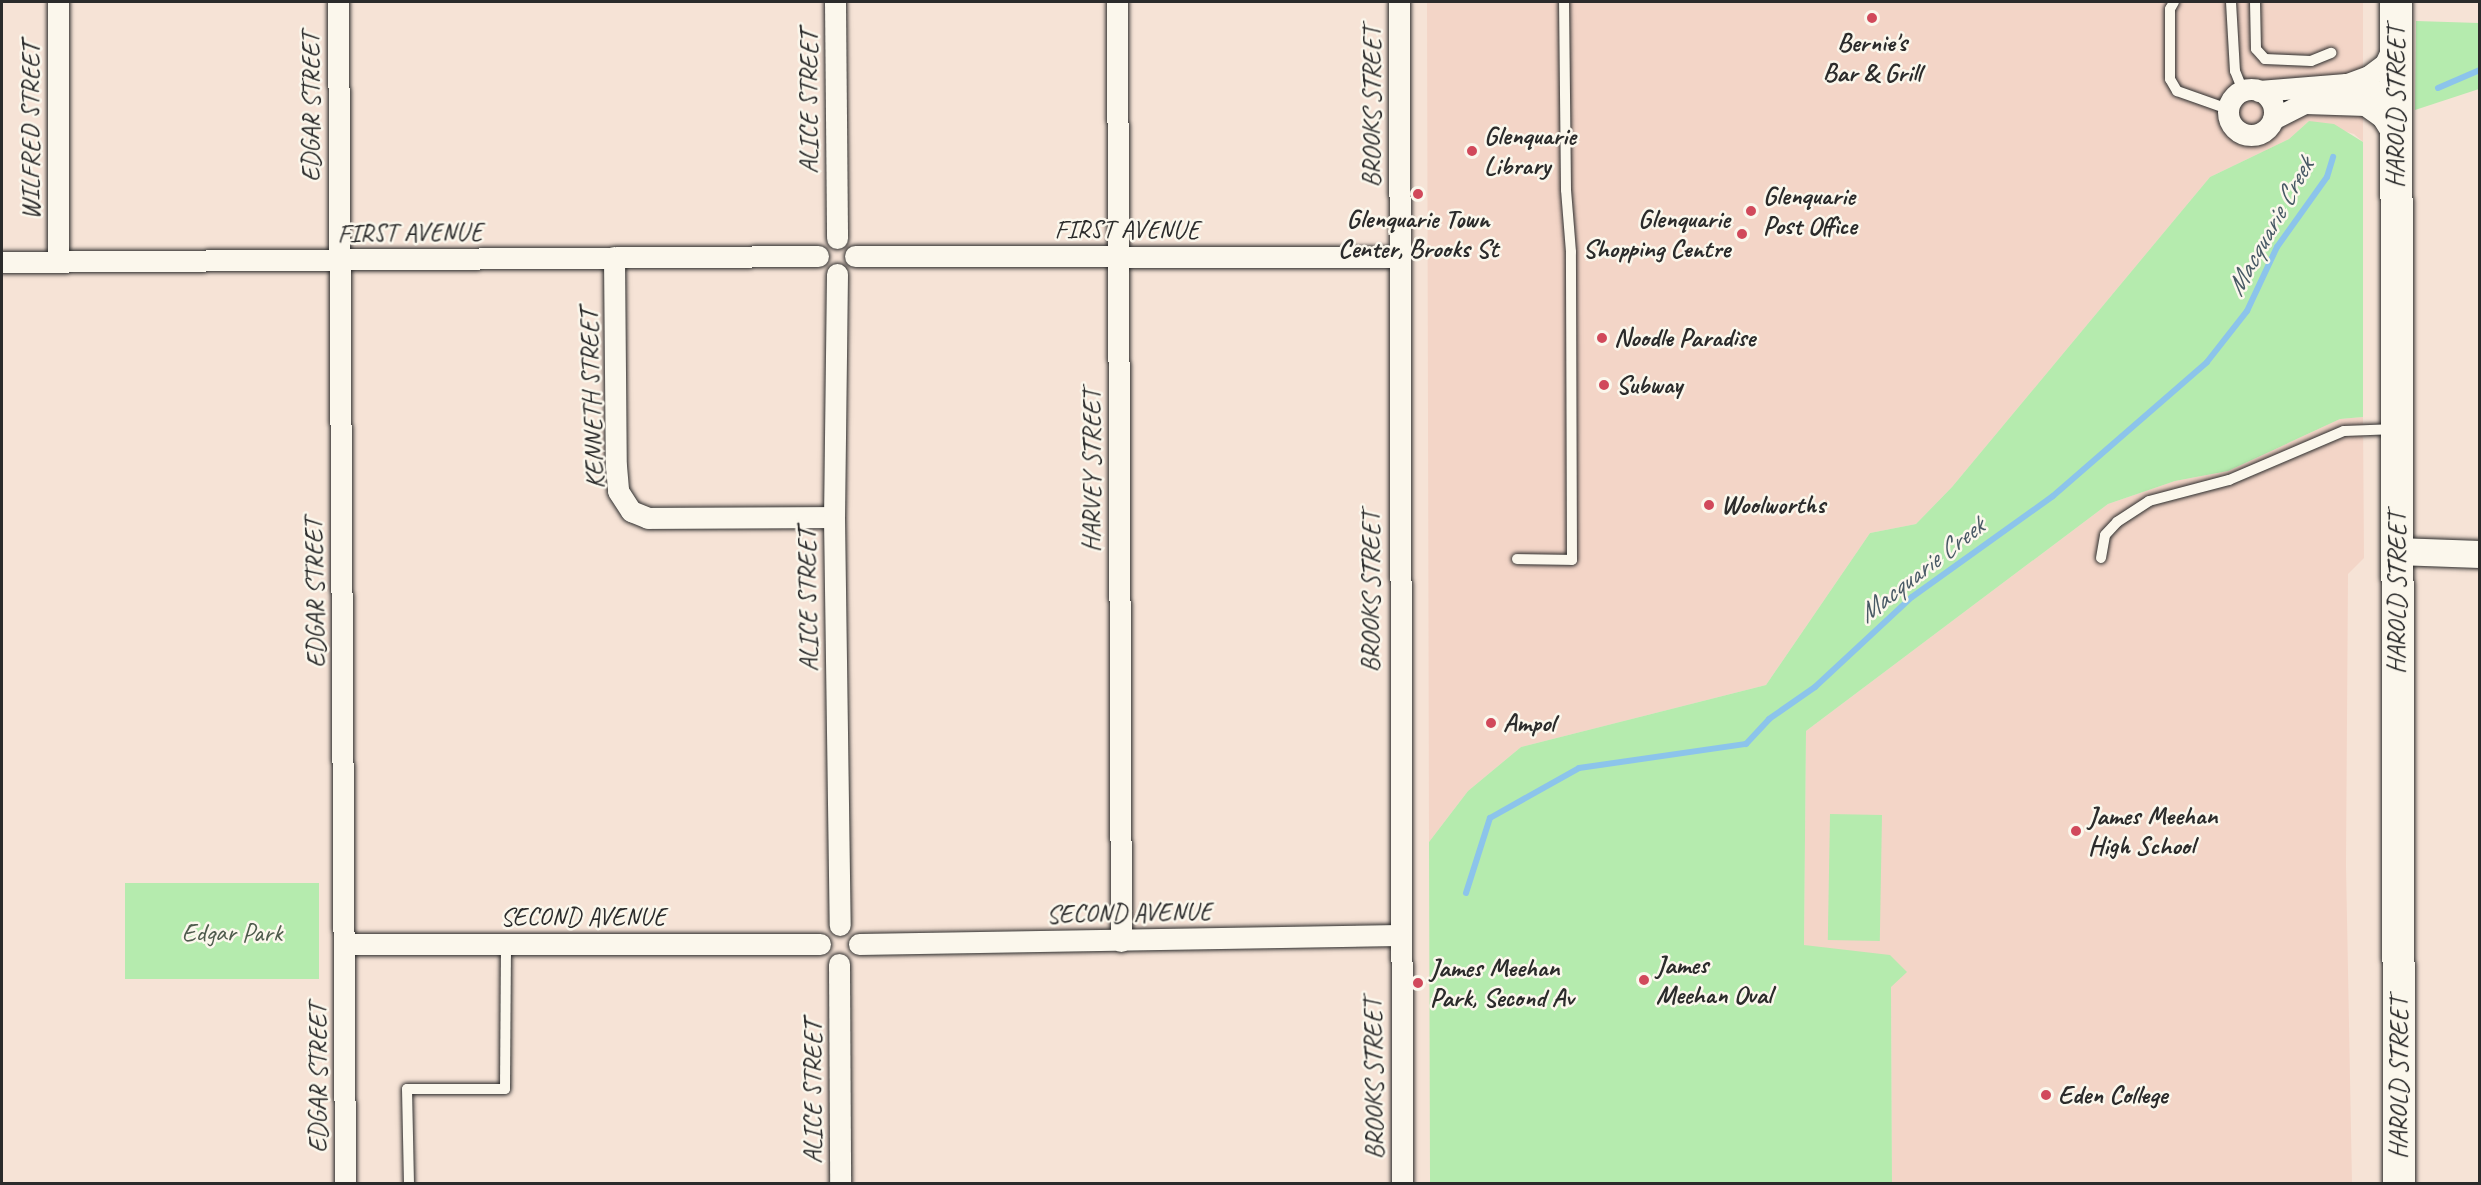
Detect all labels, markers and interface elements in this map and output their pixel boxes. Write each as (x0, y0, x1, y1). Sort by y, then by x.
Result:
marker: Bernie's Bar & Grill (1865, 11, 1879, 25)
street label: HAROLD STREET (2380, 26, 2412, 188)
street label: BROOKS STREET (1356, 27, 1388, 187)
place label: Bernie's Bar & Grill (1823, 27, 1921, 88)
street label: ALICE STREET (793, 30, 825, 174)
street label: EDGAR STREET (295, 32, 327, 182)
street label: WILFRED STREET (15, 42, 47, 220)
place label: Glenquarie Library (1484, 120, 1576, 182)
marker: Glenquarie Library (1465, 144, 1479, 158)
water label: Macquarie Creek (2219, 153, 2321, 301)
place label: Glenquarie Post Office (1763, 180, 1856, 242)
marker: Glenquarie Town Center, Brooks St (1411, 187, 1425, 201)
place label: Glenquarie Town Center, Brooks St (1338, 203, 1498, 264)
place label: Glenquarie Shopping Centre (1583, 203, 1730, 264)
marker: Glenquarie Post Office (1744, 204, 1758, 218)
street label: FIRST AVENUE (1054, 214, 1200, 246)
street label: FIRST AVENUE (337, 216, 483, 250)
marker: Glenquarie Shopping Centre (1735, 227, 1749, 241)
street label: KENNETH STREET (573, 309, 611, 489)
place label: Noodle Paradise (1614, 322, 1755, 354)
marker: Noodle Paradise (1595, 331, 1609, 345)
place label: Subway (1616, 369, 1682, 401)
marker: Subway (1597, 378, 1611, 392)
street label: HARVEY STREET (1076, 390, 1108, 552)
place label: Woolworths (1721, 489, 1825, 521)
marker: Woolworths (1702, 498, 1716, 512)
water label: Macquarie Creek (1851, 510, 1991, 630)
street label: BROOKS STREET (1355, 512, 1387, 672)
street label: HAROLD STREET (2381, 512, 2413, 674)
street label: EDGAR STREET (298, 518, 332, 668)
street label: ALICE STREET (791, 528, 825, 672)
place label: Ampol (1503, 707, 1555, 739)
marker: Ampol (1484, 716, 1498, 730)
place label: James Meehan High School (2088, 800, 2218, 862)
marker: James Meehan High School (2069, 824, 2083, 838)
street label: SECOND AVENUE (1046, 896, 1212, 930)
street label: SECOND AVENUE (500, 901, 666, 933)
park label: Edgar Park (181, 917, 283, 949)
place label: James Meehan Oval (1656, 949, 1772, 1011)
place label: James Meehan Park, Second Av (1430, 952, 1574, 1014)
marker: James Meehan Oval (1637, 973, 1651, 987)
marker: James Meehan Park, Second Av (1411, 976, 1425, 990)
street label: HAROLD STREET (2383, 997, 2415, 1159)
street label: BROOKS STREET (1357, 999, 1391, 1159)
street label: EDGAR STREET (302, 1003, 334, 1153)
street label: ALICE STREET (797, 1020, 829, 1164)
place label: Eden College (2058, 1079, 2167, 1111)
marker: Eden College (2039, 1088, 2053, 1102)

